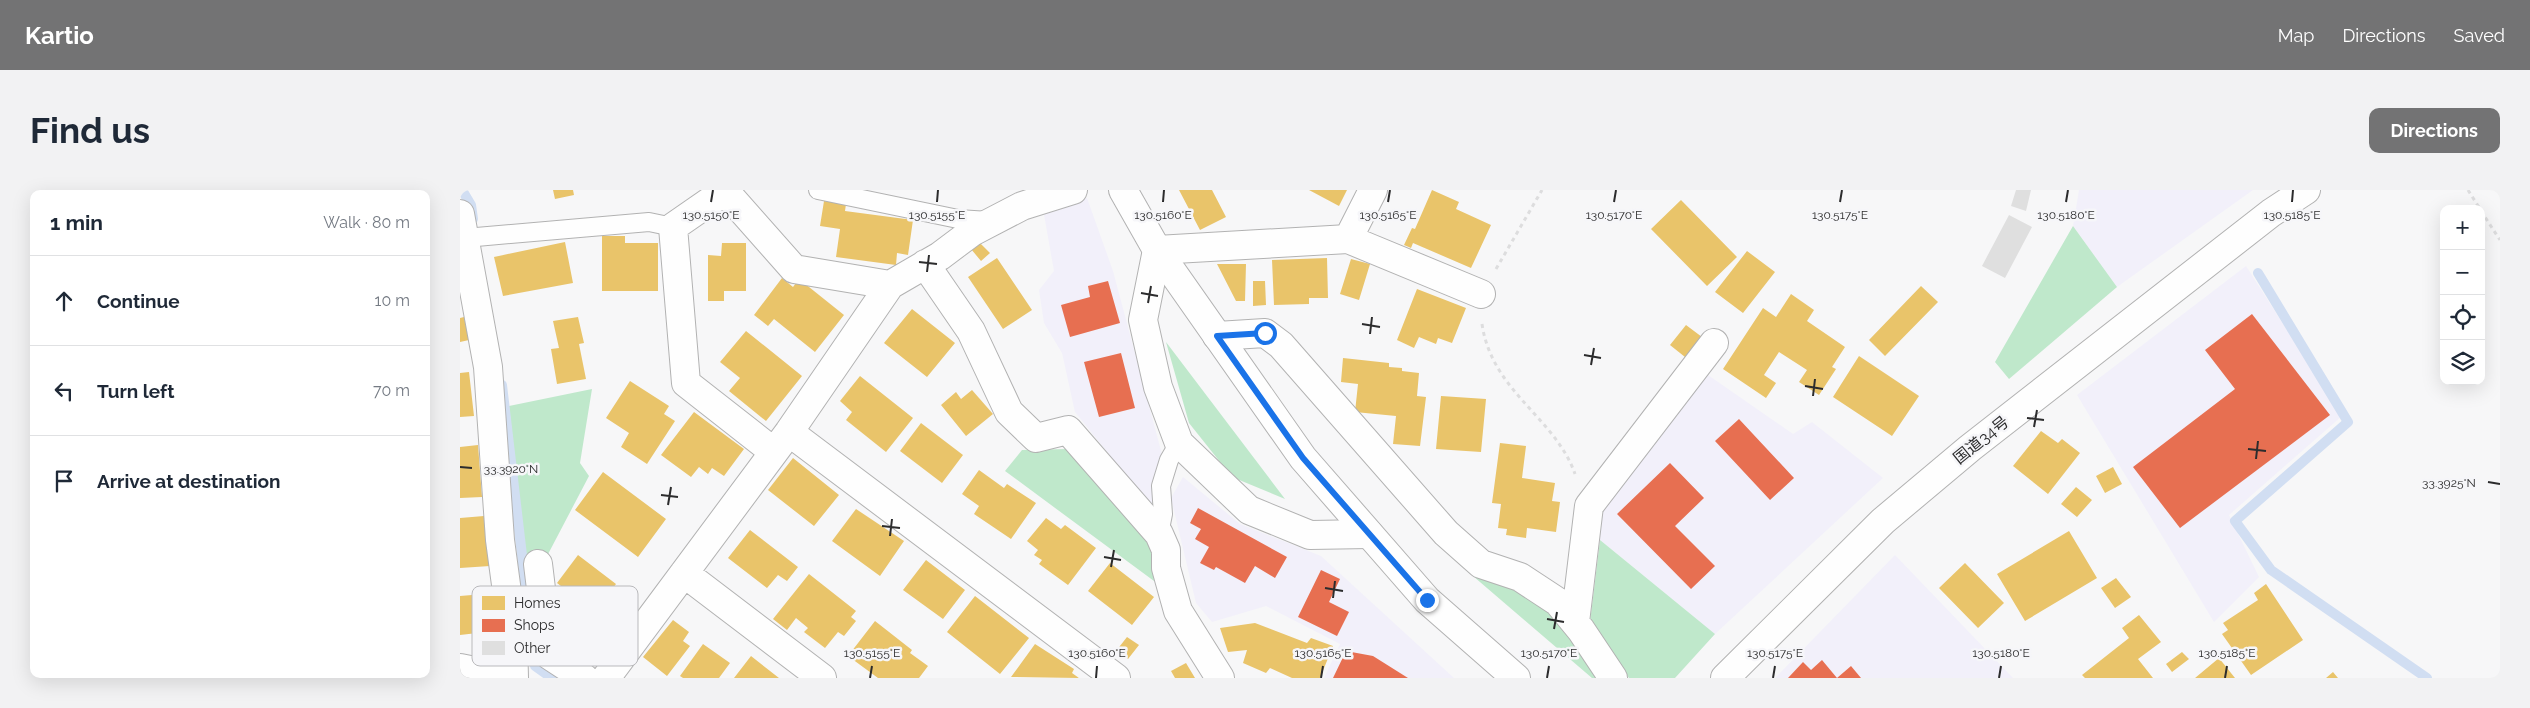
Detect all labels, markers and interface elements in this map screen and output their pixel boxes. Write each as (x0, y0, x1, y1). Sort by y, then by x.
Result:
text: Kartio (25, 21, 94, 50)
text: Map (2278, 25, 2314, 46)
text: Directions (2342, 25, 2426, 46)
text: Saved (2454, 25, 2505, 46)
button: Directions (2369, 108, 2500, 153)
text: Find us (30, 110, 150, 151)
map controls (2440, 205, 2485, 385)
button: + (2440, 205, 2485, 250)
text: 130.5150°E (683, 208, 739, 222)
text: 130.5155°E (909, 208, 965, 222)
text: 130.5160°E (1134, 208, 1192, 222)
text: 130.5165°E (1359, 208, 1417, 222)
text: 130.5170°E (1586, 208, 1642, 222)
text: 130.5175°E (1812, 208, 1868, 222)
text: 130.5180°E (2037, 208, 2095, 222)
text: 130.5185°E (2264, 208, 2321, 222)
text: 1 min (50, 210, 103, 235)
text: Walk · 80 m (323, 213, 410, 232)
button: − (2440, 250, 2485, 295)
icon: ahead (50, 287, 78, 315)
text: Continue (97, 290, 180, 312)
text: 10 m (375, 291, 410, 310)
button: locate (2440, 295, 2485, 340)
route start (1254, 322, 1277, 345)
button: layers (2440, 340, 2485, 385)
icon: left (50, 377, 78, 405)
text: Turn left (97, 380, 174, 402)
text: 70 m (373, 381, 410, 400)
street label: 国道34号 (1950, 412, 2012, 468)
text: 33.3920°N (484, 462, 538, 476)
icon: arrive (50, 467, 78, 495)
text: Arrive at destination (97, 470, 281, 492)
text: 33.3925°N (2422, 476, 2476, 490)
legend (472, 586, 638, 666)
route end (1416, 589, 1439, 612)
text: Homes (514, 595, 561, 611)
text: Shops (514, 617, 555, 633)
text: Other (514, 640, 551, 656)
text: 130.5155°E (844, 646, 900, 660)
text: 130.5160°E (1068, 646, 1126, 660)
text: 130.5165°E (1294, 646, 1352, 660)
text: 130.5170°E (1521, 646, 1577, 660)
text: 130.5175°E (1747, 646, 1803, 660)
text: 130.5180°E (1972, 646, 2030, 660)
text: 130.5185°E (2199, 646, 2256, 660)

